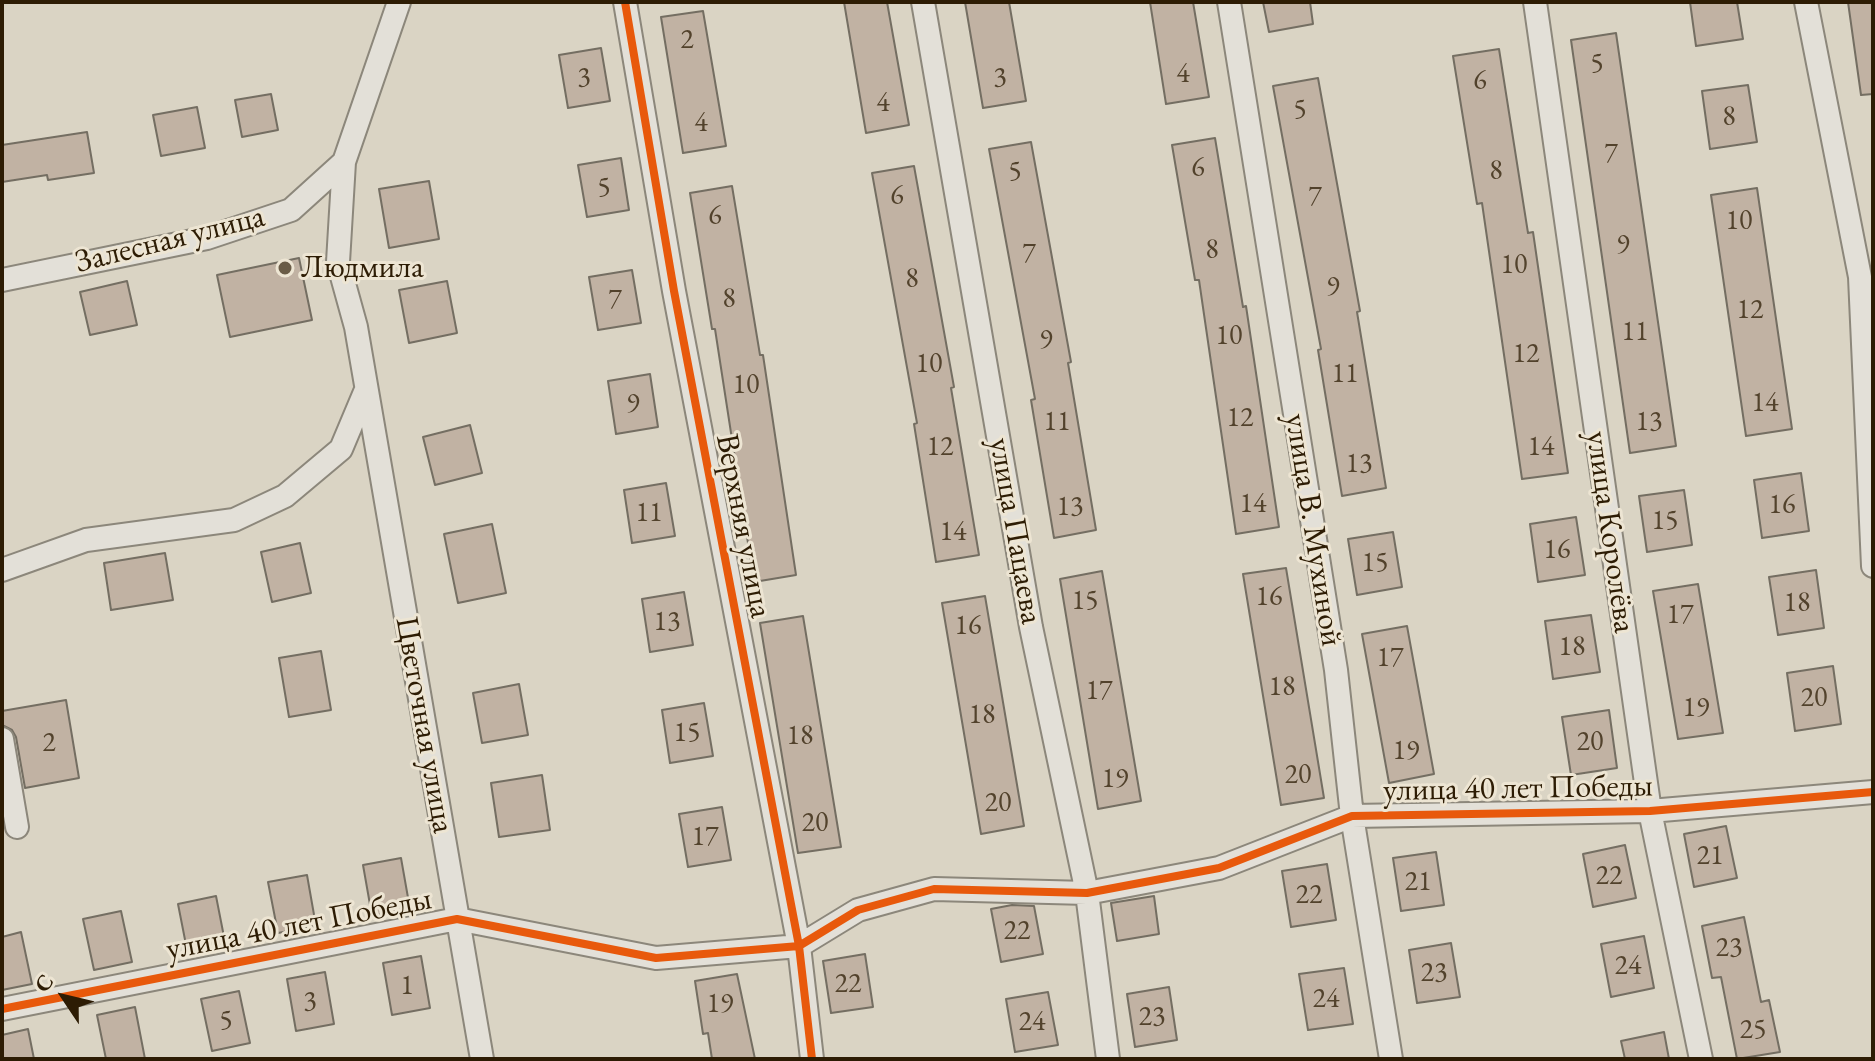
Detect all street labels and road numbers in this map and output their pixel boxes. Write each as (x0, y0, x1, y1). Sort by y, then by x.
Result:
street label: Залесная улица (71, 198, 269, 282)
street label: улица В. Мухиной (1276, 411, 1350, 649)
street label: улица Королёва (1577, 429, 1643, 635)
street label: Верхняя улица (706, 431, 780, 621)
street label: улица Пацаева (980, 435, 1050, 627)
street label: Цветочная улица (386, 614, 462, 836)
street label: улица 40 лет Победы (1383, 767, 1653, 811)
street label: улица 40 лет Победы (163, 880, 435, 970)

